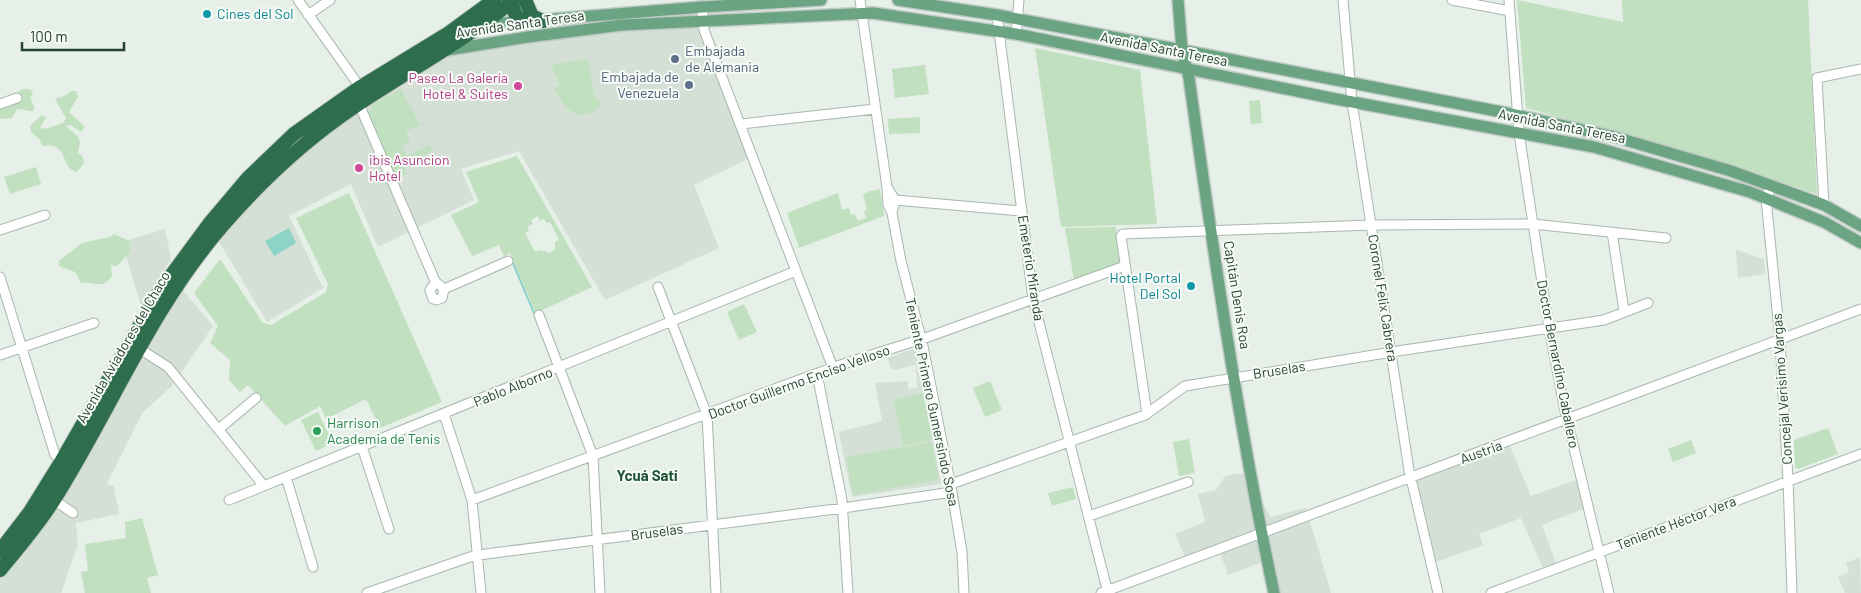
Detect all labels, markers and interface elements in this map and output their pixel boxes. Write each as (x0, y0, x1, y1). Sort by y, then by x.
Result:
place label: Cines del Sol (217, 5, 294, 22)
street label: Avenida Santa Teresa (455, 6, 585, 41)
marker: Cines del Sol (201, 8, 213, 20)
scale bar (22, 20, 125, 52)
text: 100 m (30, 27, 68, 45)
street label: Avenida Santa Teresa (1099, 28, 1229, 69)
place label: Embajada de Alemania (685, 42, 759, 75)
marker: Embajada de Alemania (669, 53, 681, 65)
place label: Embajada de Venezuela (601, 68, 679, 101)
place label: Paseo La Galería Hotel & Suites (409, 69, 508, 102)
marker: Embajada de Venezuela (683, 79, 695, 91)
marker: Paseo La Galería Hotel & Suites (512, 80, 524, 92)
street label: Avenida Santa Teresa (1497, 105, 1627, 146)
place label: ibis Asuncion Hotel (369, 151, 450, 184)
marker: ibis Asuncion Hotel (353, 162, 365, 174)
street label: Emeterio Miranda (1015, 214, 1048, 322)
street label: Coronel Felix Cabrera (1365, 233, 1402, 363)
street label: Capitán Denis Roa (1221, 240, 1254, 350)
street label: Avenida Aviadores del Chaco (72, 268, 173, 426)
place label: Hotel Portal Del Sol (1110, 269, 1181, 302)
street label: Doctor Bernardino Caballero (1534, 278, 1583, 449)
marker: Hotel Portal Del Sol (1185, 280, 1197, 292)
street label: Teniente Primero Gumersindo Sosa (902, 296, 963, 508)
street label: Concejal Verisimo Vargas (1768, 312, 1795, 465)
street label: Doctor Guillermo Enciso Velloso (706, 341, 892, 422)
street label: Bruselas (1252, 357, 1307, 382)
street label: Pablo Alborno (471, 363, 555, 410)
place label: Harrison Academia de Tenis (327, 414, 440, 447)
marker: Harrison Academia de Tenis (311, 425, 323, 437)
street label: Austria (1457, 436, 1504, 467)
district label: Ycuá Satí (616, 466, 678, 484)
street label: Teniente Héctor Vera (1613, 492, 1738, 553)
street label: Bruselas (630, 519, 684, 544)

